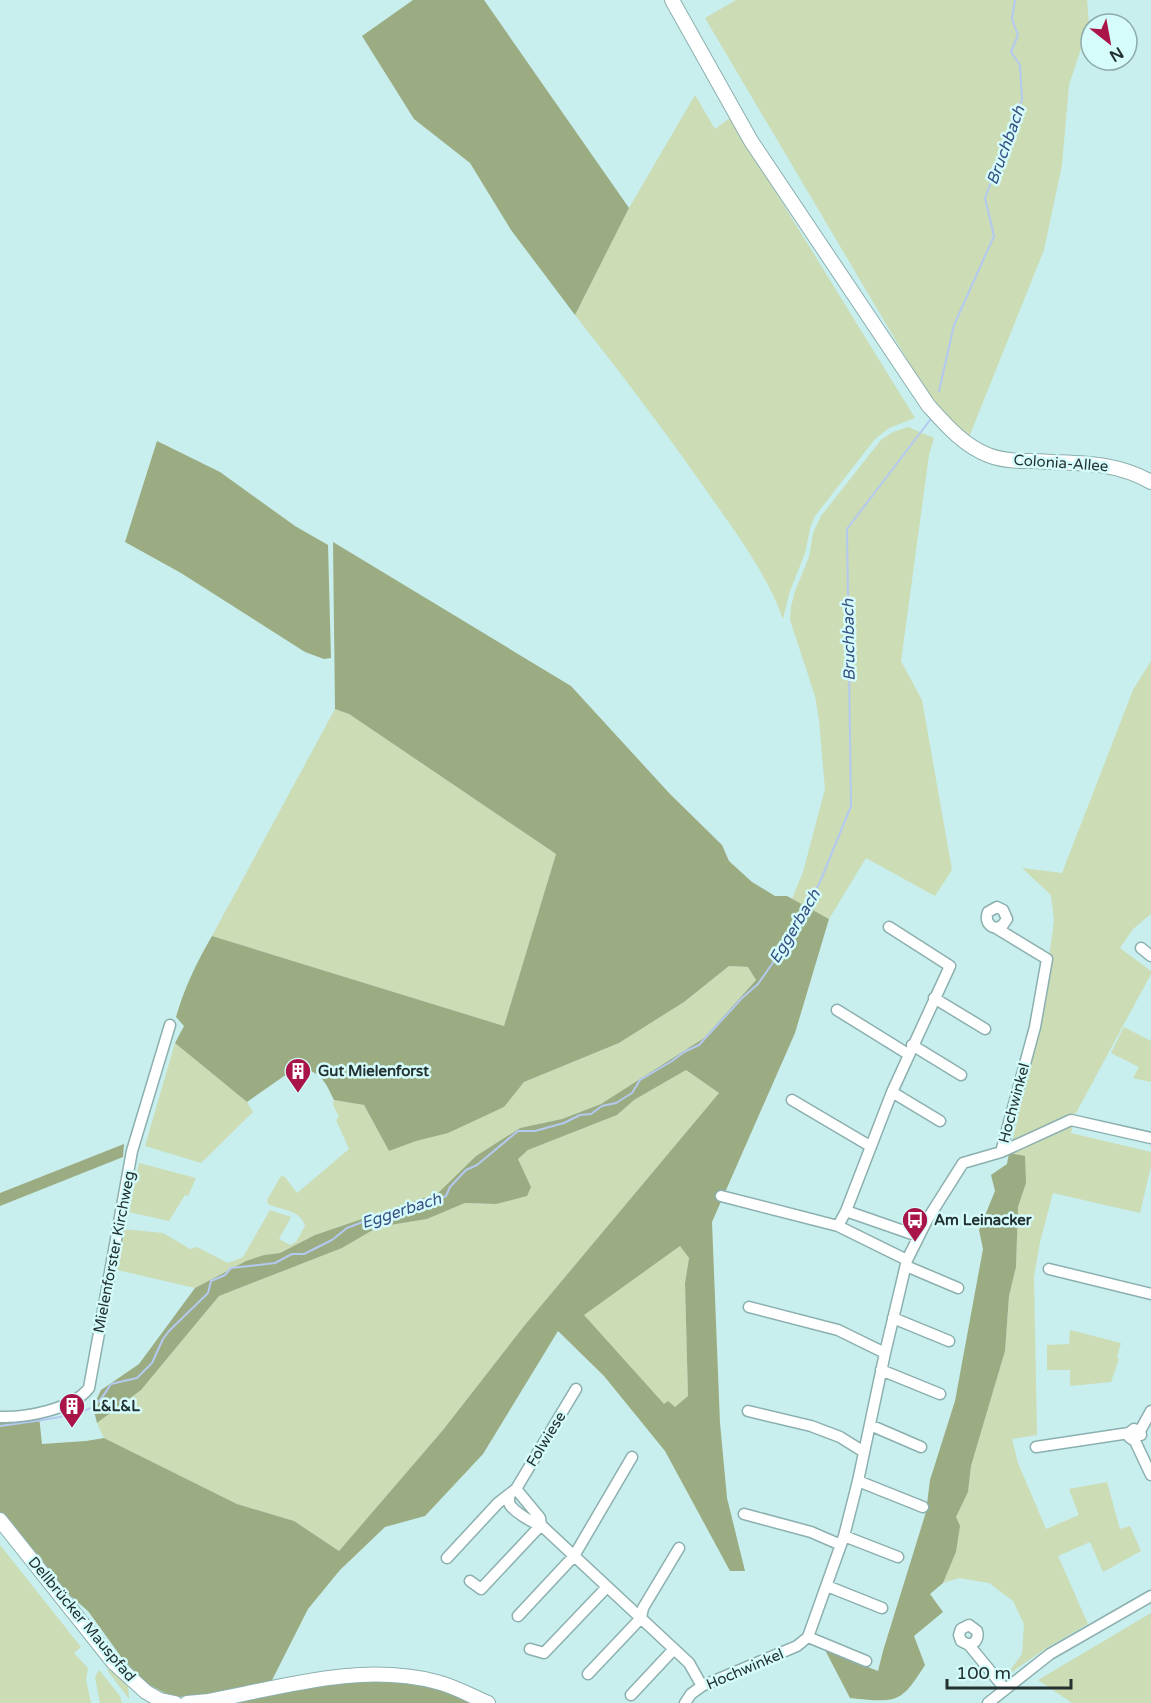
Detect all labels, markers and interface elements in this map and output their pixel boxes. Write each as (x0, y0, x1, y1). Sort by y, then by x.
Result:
north arrow (1079, 12, 1139, 72)
text: N (1106, 42, 1127, 66)
water label: Bruchbach (982, 102, 1030, 188)
street label: Colonia-Allee (1013, 451, 1109, 475)
water label: Bruchbach (838, 597, 860, 681)
water label: Eggerbach (765, 885, 825, 967)
building icon: Gut Mielenforst (283, 1056, 313, 1094)
street label: Hochwinkel (995, 1061, 1033, 1145)
place label: Gut Mielenforst (318, 1062, 429, 1080)
street label: Mielenforster Kirchweg (89, 1169, 139, 1335)
water label: Eggerbach (359, 1188, 445, 1233)
bus stop icon: Am Leinacker (900, 1205, 930, 1243)
place label: Am Leinacker (934, 1211, 1032, 1229)
building icon: L&L&L (57, 1391, 87, 1429)
place label: L&L&L (92, 1397, 140, 1415)
street label: Folwiese (523, 1408, 569, 1470)
street label: Dellbrücker Mauspfad (25, 1553, 139, 1685)
street label: Hochwinkel (704, 1645, 786, 1693)
scale bar (947, 1652, 1072, 1690)
text: 100 m (956, 1662, 1011, 1684)

